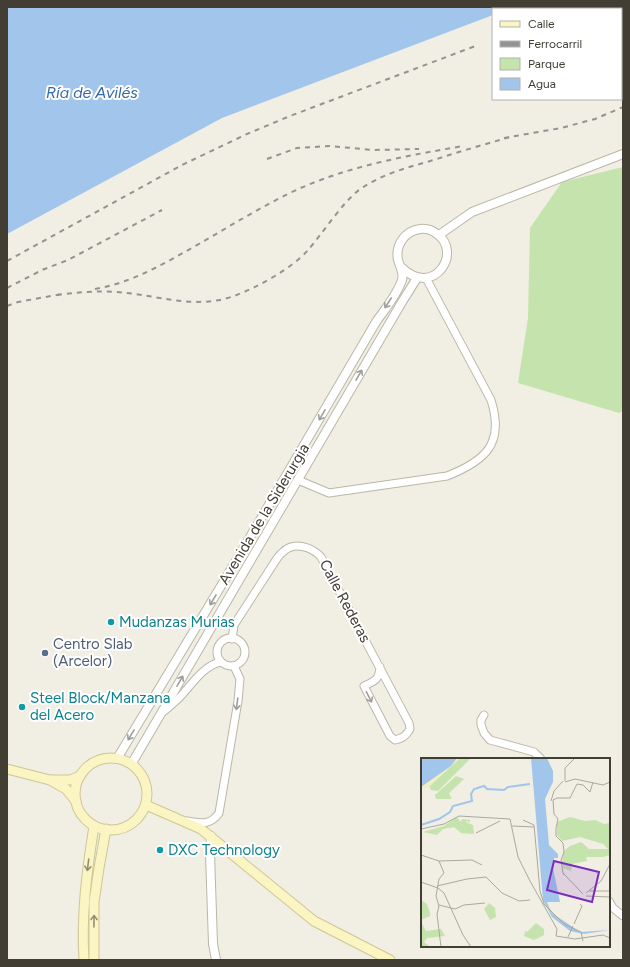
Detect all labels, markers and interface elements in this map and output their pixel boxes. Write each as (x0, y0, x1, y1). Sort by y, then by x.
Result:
legend (492, 8, 622, 100)
text: Calle (528, 17, 555, 31)
text: Ferrocarril (528, 37, 582, 51)
text: Parque (528, 57, 566, 71)
text: Agua (528, 77, 556, 91)
water label: Ría de Avilés (46, 83, 138, 102)
one-way arrow (384, 298, 392, 309)
one-way arrow (355, 369, 363, 381)
one-way arrow (317, 409, 325, 421)
street label: Avenida de la Siderurgia (215, 440, 313, 588)
street label: Calle Rederas (316, 556, 374, 646)
one-way arrow (209, 594, 217, 605)
place label: Mudanzas Murias (119, 613, 235, 631)
marker: Mudanzas Murias (106, 617, 116, 627)
place label: Centro Slab (Arcelor) (53, 635, 133, 670)
marker: Centro Slab (Arcelor) (40, 648, 50, 658)
one-way arrow (176, 675, 184, 687)
place label: Steel Block/Manzana del Acero (30, 689, 170, 724)
one-way arrow (366, 690, 374, 702)
one-way arrow (233, 697, 241, 710)
marker: Steel Block/Manzana del Acero (17, 702, 27, 712)
one-way arrow (127, 729, 135, 740)
inset map (421, 758, 610, 947)
place label: DXC Technology (168, 841, 280, 859)
marker: DXC Technology (155, 845, 165, 855)
one-way arrow (84, 858, 92, 871)
one-way arrow (90, 915, 98, 928)

